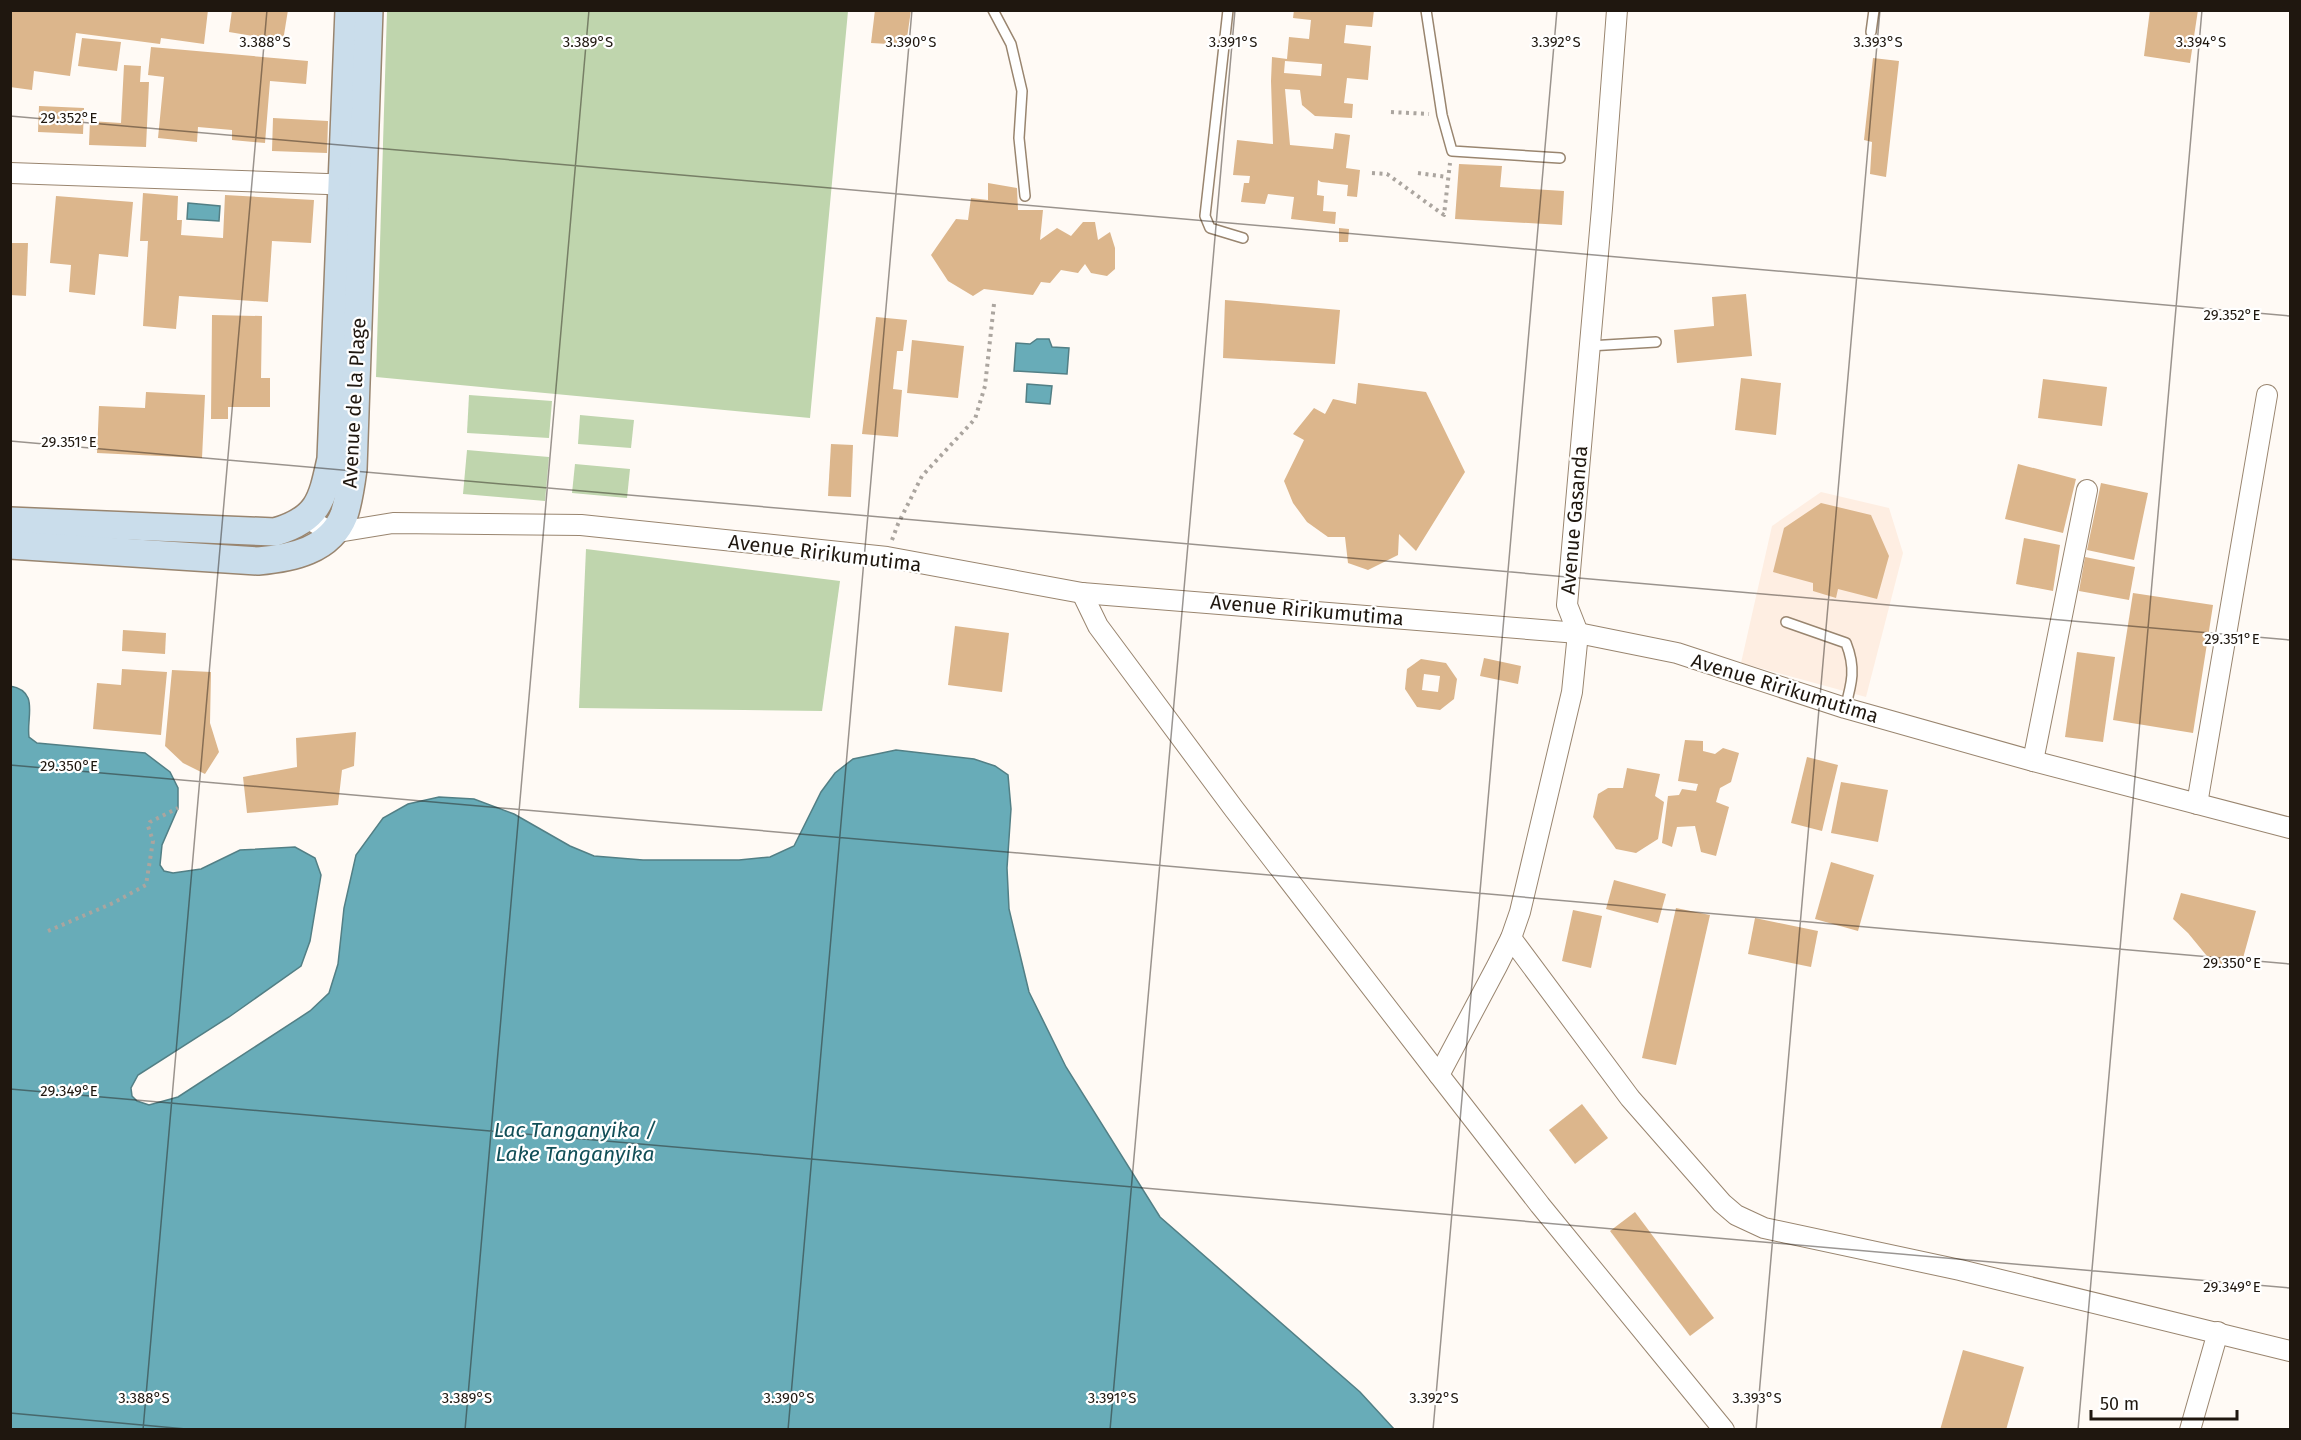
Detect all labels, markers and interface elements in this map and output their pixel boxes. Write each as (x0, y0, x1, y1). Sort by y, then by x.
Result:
text: 3.388°S (239, 33, 291, 51)
text: 3.389°S (563, 33, 613, 51)
text: 3.390°S (886, 33, 936, 51)
text: 3.391°S (1209, 33, 1257, 51)
text: 3.392°S (1531, 33, 1581, 51)
text: 3.393°S (1853, 33, 1903, 51)
text: 3.394°S (2176, 33, 2226, 51)
text: 29.352°E (40, 109, 98, 127)
text: 29.352°E (2203, 306, 2261, 324)
street label: Avenue de la Plage (338, 317, 370, 489)
text: 29.351°E (41, 433, 97, 451)
street label: Avenue Gasanda (1556, 444, 1592, 596)
street label: Avenue Ririkumutima (727, 529, 923, 577)
street label: Avenue Ririkumutima (1209, 590, 1405, 630)
text: 29.351°E (2204, 630, 2260, 648)
street label: Avenue Ririkumutima (1689, 648, 1881, 728)
text: 29.350°E (40, 757, 98, 775)
text: 29.350°E (2203, 954, 2261, 972)
text: 29.349°E (40, 1082, 98, 1100)
water label: Lac Tanganyika / Lake Tanganyika (494, 1117, 657, 1167)
text: 29.349°E (2203, 1278, 2261, 1296)
scale bar (2091, 1383, 2236, 1421)
text: 3.388°S (118, 1389, 170, 1407)
text: 3.389°S (442, 1389, 492, 1407)
text: 3.390°S (764, 1389, 814, 1407)
text: 3.391°S (1088, 1389, 1136, 1407)
text: 3.392°S (1409, 1389, 1459, 1407)
text: 3.393°S (1732, 1389, 1782, 1407)
text: 50 m (2100, 1393, 2139, 1415)

